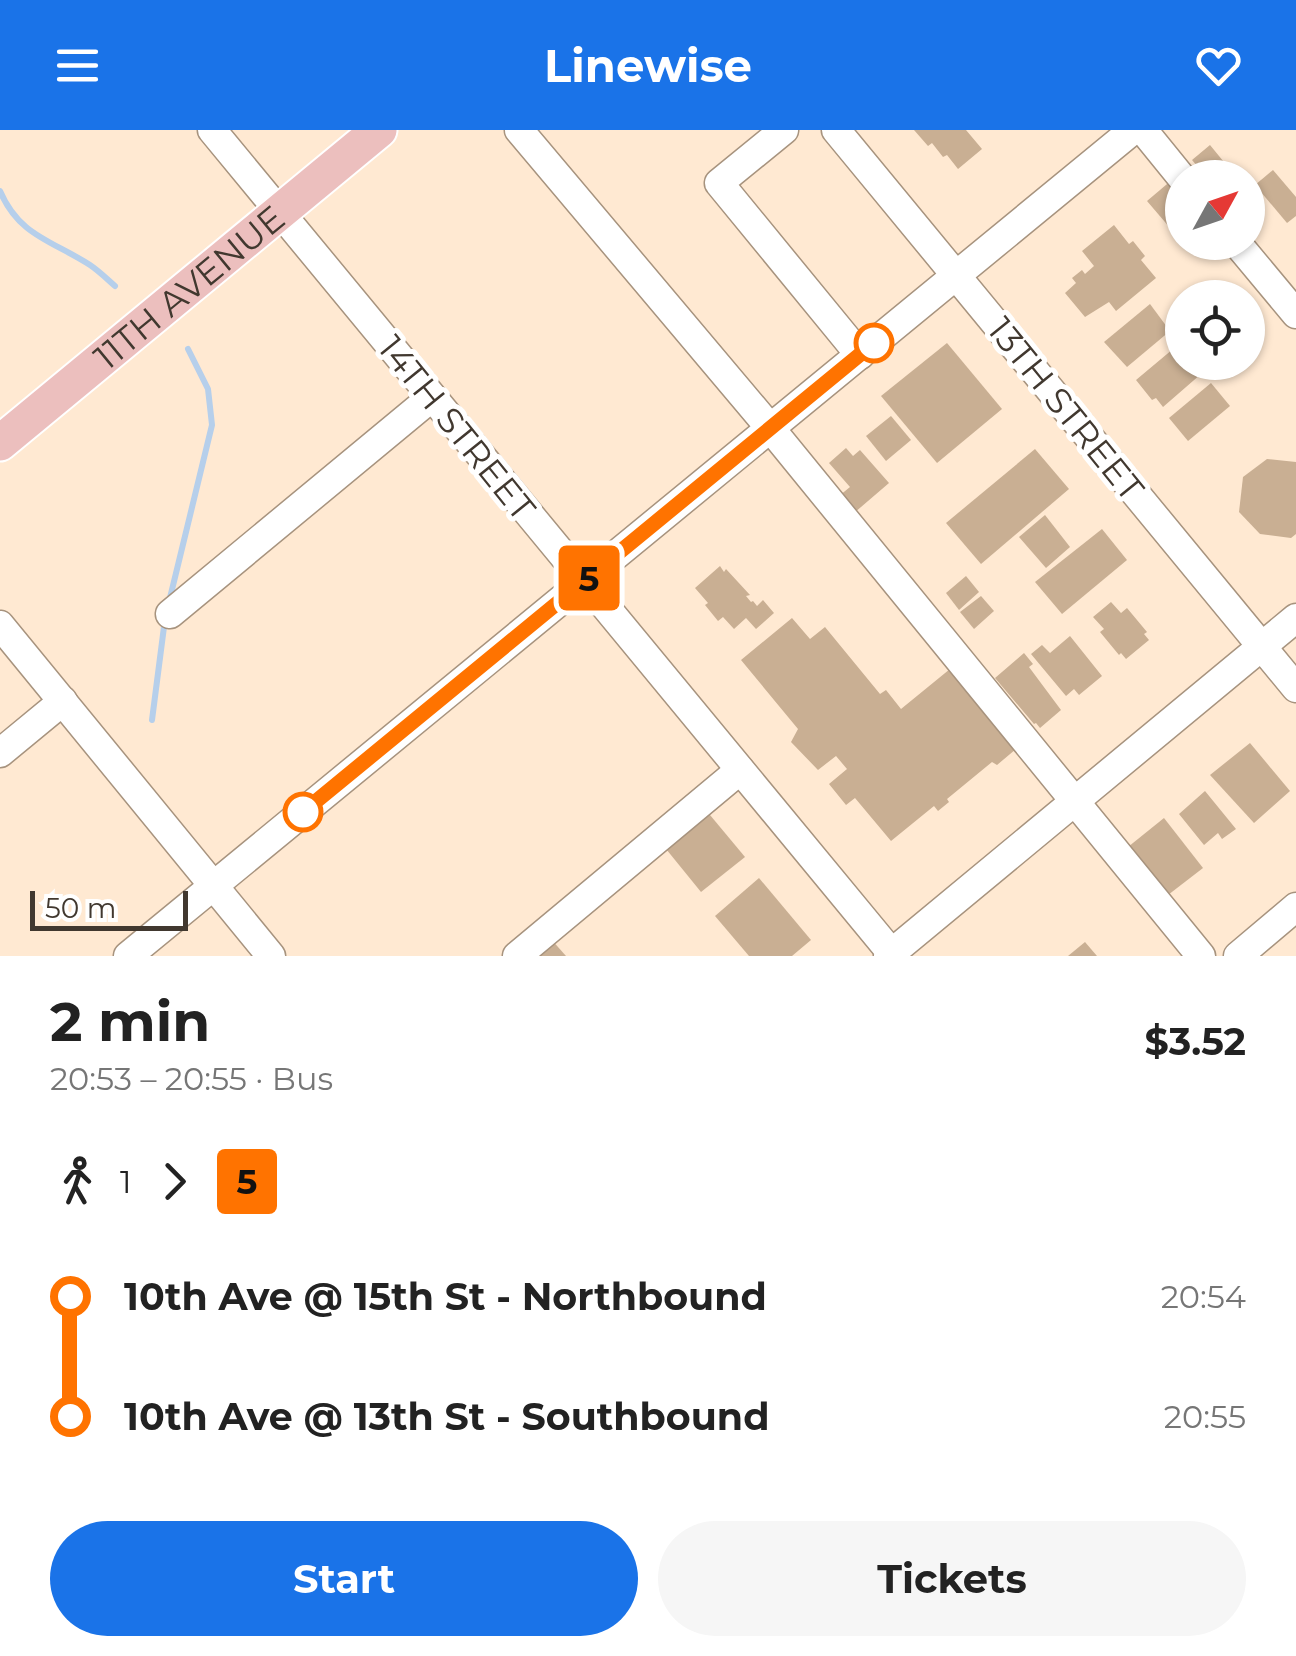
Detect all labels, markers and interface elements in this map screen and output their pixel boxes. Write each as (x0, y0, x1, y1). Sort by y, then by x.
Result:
icon: menu (50, 38, 105, 93)
text: Linewise (544, 38, 752, 93)
icon: heart (1191, 38, 1246, 93)
north arrow (1165, 160, 1265, 260)
map controls (1165, 160, 1265, 380)
street label: 11TH AVENUE (85, 196, 293, 378)
button: locate (1165, 280, 1265, 380)
street label: 13TH STREET (979, 309, 1153, 509)
unlabelled marker (855, 324, 893, 362)
street label: 14TH STREET (369, 327, 545, 529)
line badge: 5 (556, 546, 622, 610)
text: 5 (579, 557, 599, 600)
unlabelled marker (284, 793, 322, 831)
scale bar (30, 886, 188, 930)
text: 50 m (45, 891, 116, 925)
text: 2 min (50, 988, 210, 1055)
text: $3.52 (1145, 1018, 1246, 1065)
text: 20:53 – 20:55 · Bus (50, 1059, 333, 1098)
icon: walk (50, 1154, 105, 1209)
icon: forward (147, 1154, 202, 1209)
text: 5 (237, 1160, 257, 1203)
text: 1 (120, 1162, 132, 1201)
text: 10th Ave @ 15th St - Northbound (124, 1273, 767, 1320)
text: 20:54 (1161, 1277, 1246, 1316)
text: 10th Ave @ 13th St - Southbound (124, 1393, 769, 1440)
text: 20:55 (1164, 1397, 1246, 1436)
button: Start (50, 1521, 638, 1636)
button: Tickets (658, 1521, 1246, 1636)

